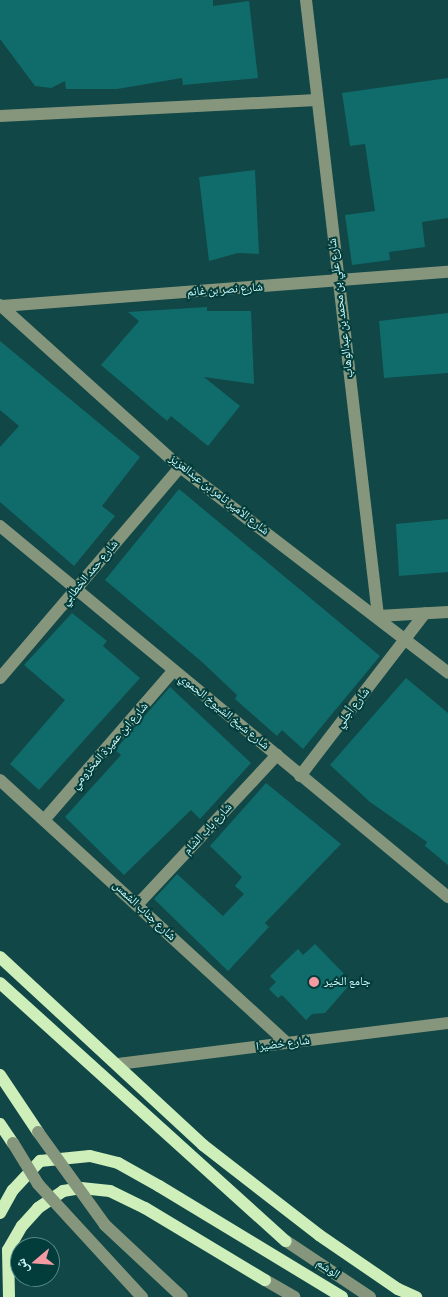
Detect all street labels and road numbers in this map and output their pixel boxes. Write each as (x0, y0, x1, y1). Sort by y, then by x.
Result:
street label: شارع علي بن محمد بن عبدالوهاب (325, 237, 357, 379)
street label: شارع نصر بن غانم (187, 280, 263, 300)
street label: شارع الأمير ثامر بن عبدالعزيز (166, 452, 272, 538)
street label: شارع حمد الخطابي (58, 537, 122, 609)
street label: شارع شيخ الشيوخ الحموي (176, 671, 272, 753)
street label: شارع أجلي (333, 685, 373, 731)
street label: شارع ابن عميرة المخزومي (68, 700, 152, 792)
street label: شارع باب الشام (181, 800, 235, 858)
street label: شارع جناب الشمس (109, 878, 179, 944)
street label: شارع خضيرا (255, 1034, 311, 1054)
street label: الوشم (314, 1256, 342, 1282)

